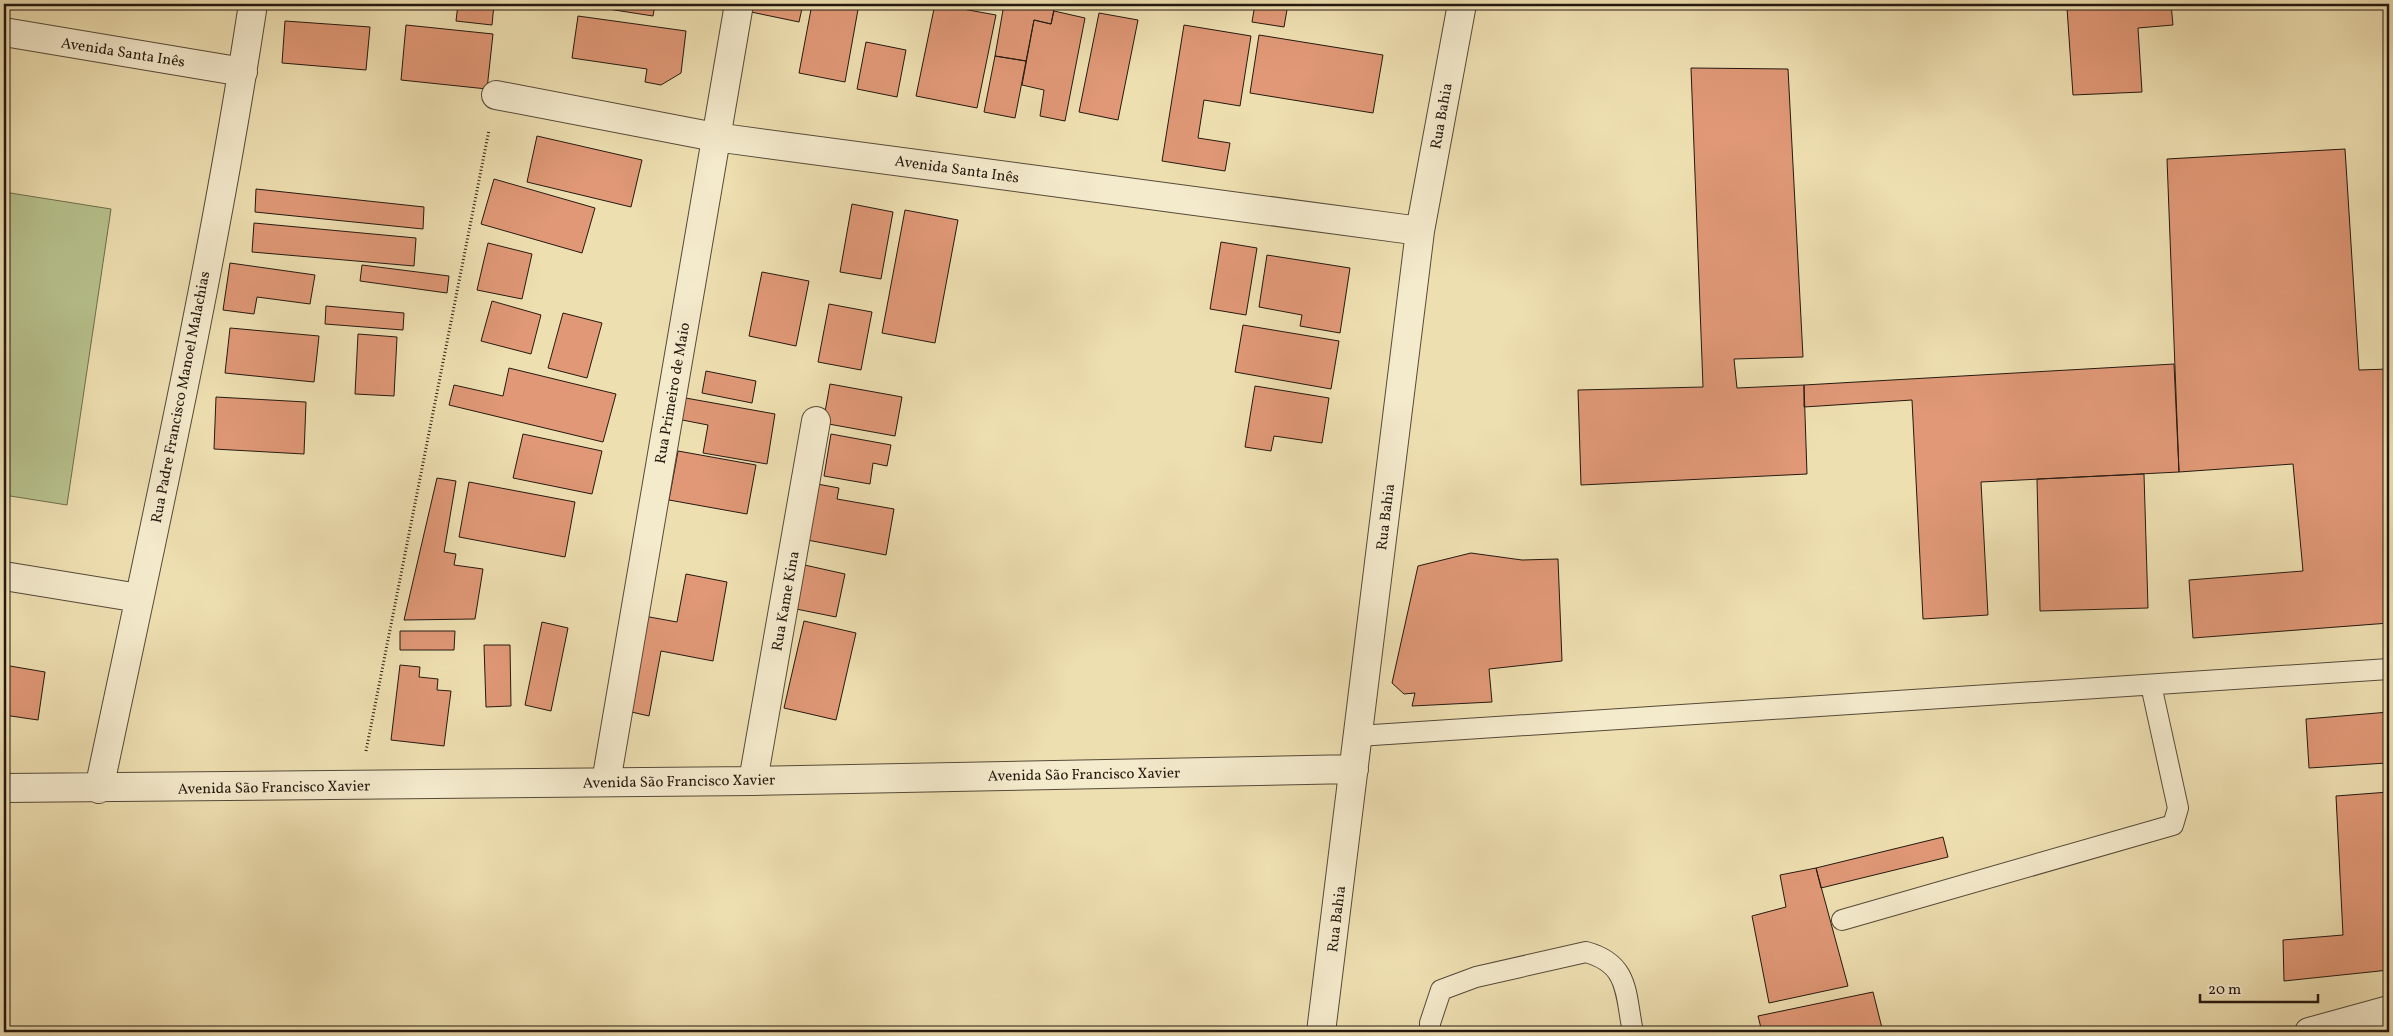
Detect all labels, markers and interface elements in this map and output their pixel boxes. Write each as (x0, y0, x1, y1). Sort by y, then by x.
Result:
street label: Avenida Santa Inês (59, 33, 186, 74)
street label: Rua Bahia (1426, 81, 1459, 151)
street label: Avenida Santa Inês (893, 151, 1020, 190)
street label: Rua Padre Francisco Manoel Malachias (147, 270, 216, 525)
street label: Rua Primeiro de Maio (651, 321, 696, 466)
street label: Rua Bahia (1372, 483, 1401, 552)
street label: Rua Kame Kina (767, 550, 806, 653)
street label: Avenida São Francisco Xavier (988, 763, 1180, 788)
street label: Avenida São Francisco Xavier (583, 770, 775, 795)
street label: Avenida São Francisco Xavier (178, 776, 370, 801)
street label: Rua Bahia (1323, 885, 1352, 954)
scale bar (2200, 971, 2318, 1003)
text: 20 m (2208, 980, 2241, 1001)

